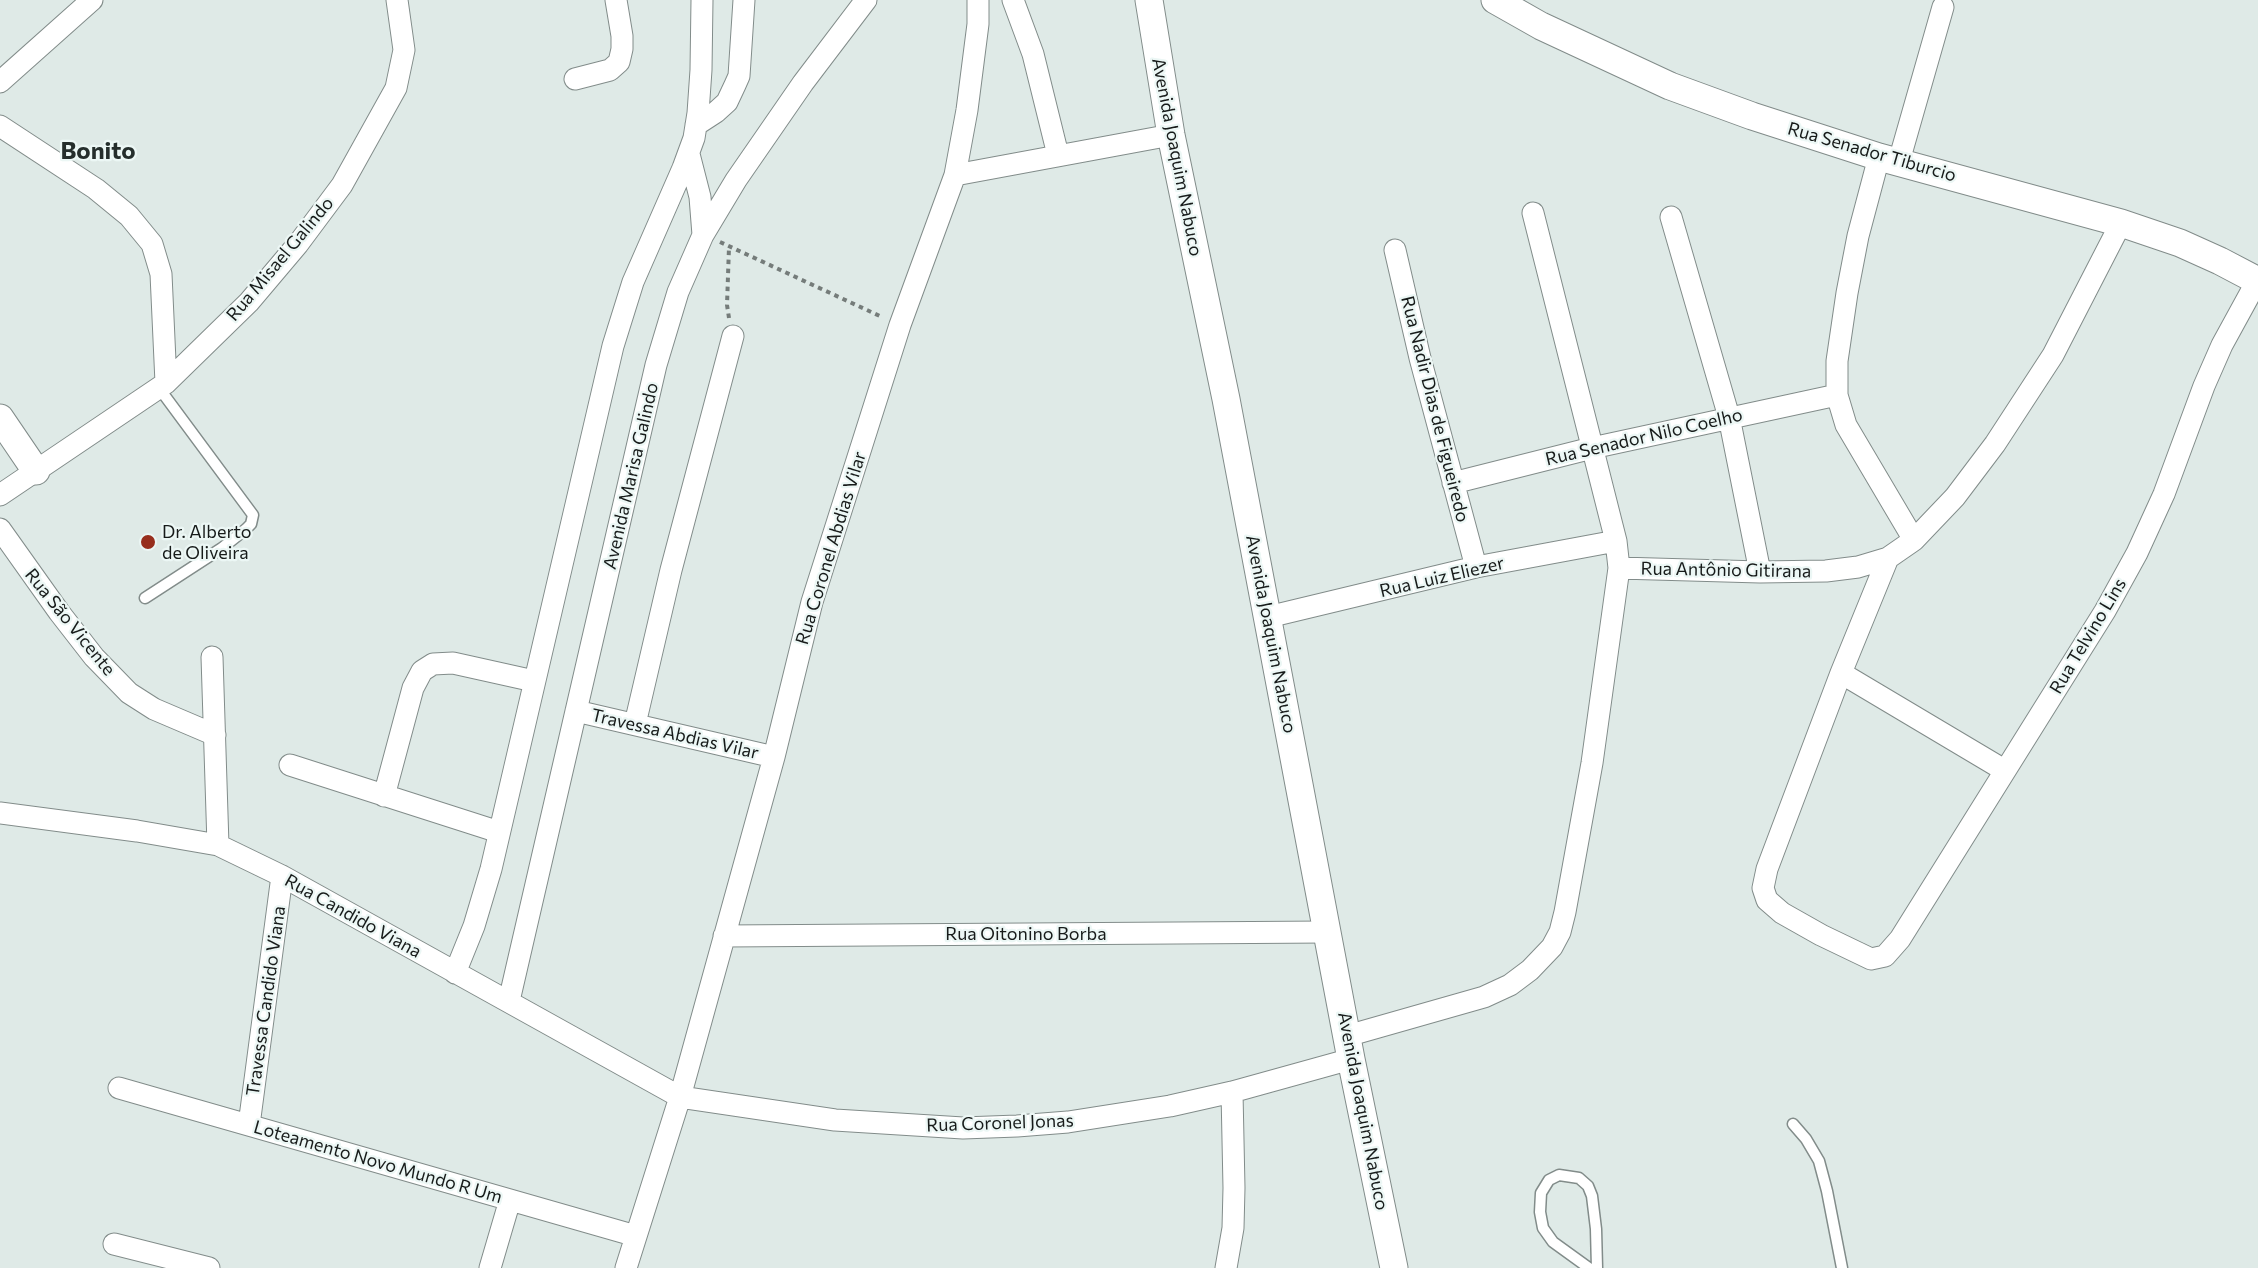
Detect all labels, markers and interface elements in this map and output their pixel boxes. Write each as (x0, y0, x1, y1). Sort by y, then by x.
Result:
street label: Avenida Joaquim Nabuco (1147, 56, 1207, 258)
street label: Rua Senador Tiburcio (1785, 118, 1959, 186)
district label: Bonito (60, 137, 136, 165)
street label: Rua Misael Galindo (222, 193, 338, 325)
street label: Rua Nadir Dias de Figueiredo (1396, 294, 1474, 524)
street label: Avenida Marisa Galindo (599, 381, 663, 571)
street label: Rua Senador Nilo Coelho (1543, 404, 1745, 470)
street label: Rua Coronel Abdias Vilar (791, 449, 871, 647)
place label: Dr. Alberto de Oliveira (162, 521, 252, 564)
marker: Dr. Alberto de Oliveira (139, 533, 157, 551)
street label: Avenida Joaquim Nabuco (1241, 533, 1301, 735)
street label: Rua Luiz Eliezer (1378, 552, 1506, 602)
street label: Rua Antônio Gitirana (1640, 558, 1812, 582)
street label: Rua São Vicente (20, 564, 120, 680)
street label: Rua Telvino Lins (2045, 574, 2131, 698)
street label: Travessa Abdias Vilar (589, 704, 761, 764)
street label: Rua Candido Viana (281, 870, 425, 962)
street label: Travessa Candido Viana (242, 905, 290, 1097)
street label: Rua Oitonino Borba (945, 923, 1107, 945)
street label: Avenida Joaquim Nabuco (1333, 1010, 1393, 1212)
street label: Rua Coronel Jonas (926, 1110, 1074, 1136)
street label: Loteamento Novo Mundo R Um (251, 1116, 505, 1208)

